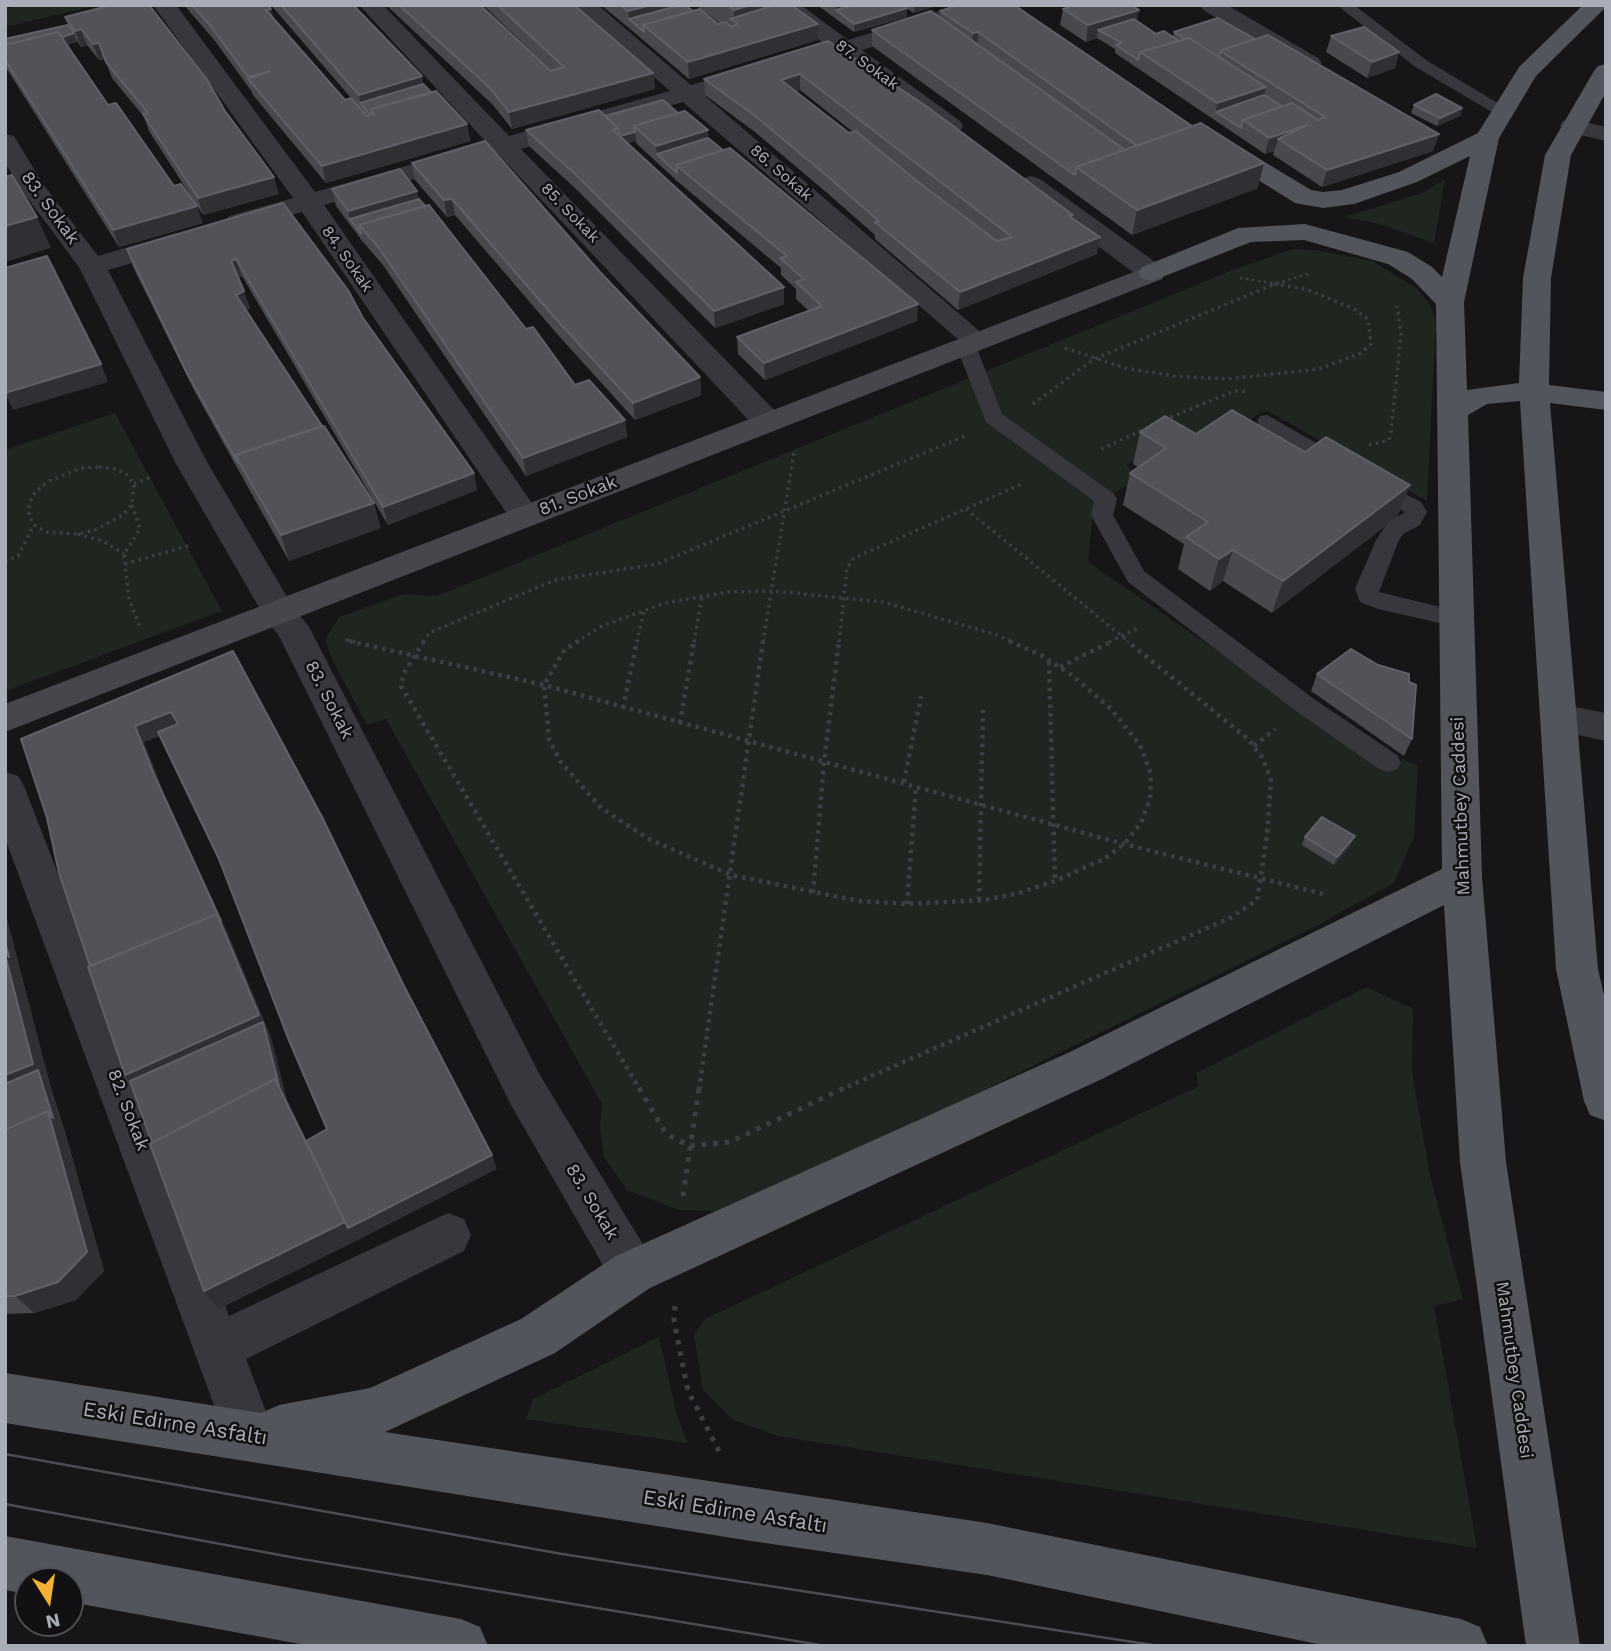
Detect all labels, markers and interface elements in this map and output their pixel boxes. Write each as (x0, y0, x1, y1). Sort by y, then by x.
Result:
street label: 87. Sokak (832, 36, 902, 94)
street label: 86. Sokak (746, 141, 816, 205)
street label: 83. Sokak (16, 167, 84, 249)
street label: 85. Sokak (537, 179, 603, 247)
street label: 84. Sokak (317, 222, 377, 296)
street label: 81. Sokak (536, 471, 620, 521)
street label: 83. Sokak (300, 657, 358, 743)
street label: Mahmutbey Caddesi (1447, 716, 1475, 896)
street label: 82. Sokak (103, 1066, 153, 1154)
street label: 83. Sokak (561, 1160, 623, 1244)
street label: Mahmutbey Caddesi (1491, 1280, 1537, 1460)
street label: Eski Edirne Asfaltı (81, 1397, 269, 1451)
street label: Eski Edirne Asfaltı (641, 1485, 829, 1539)
north arrow (14, 1567, 84, 1637)
text: N (44, 1608, 62, 1634)

